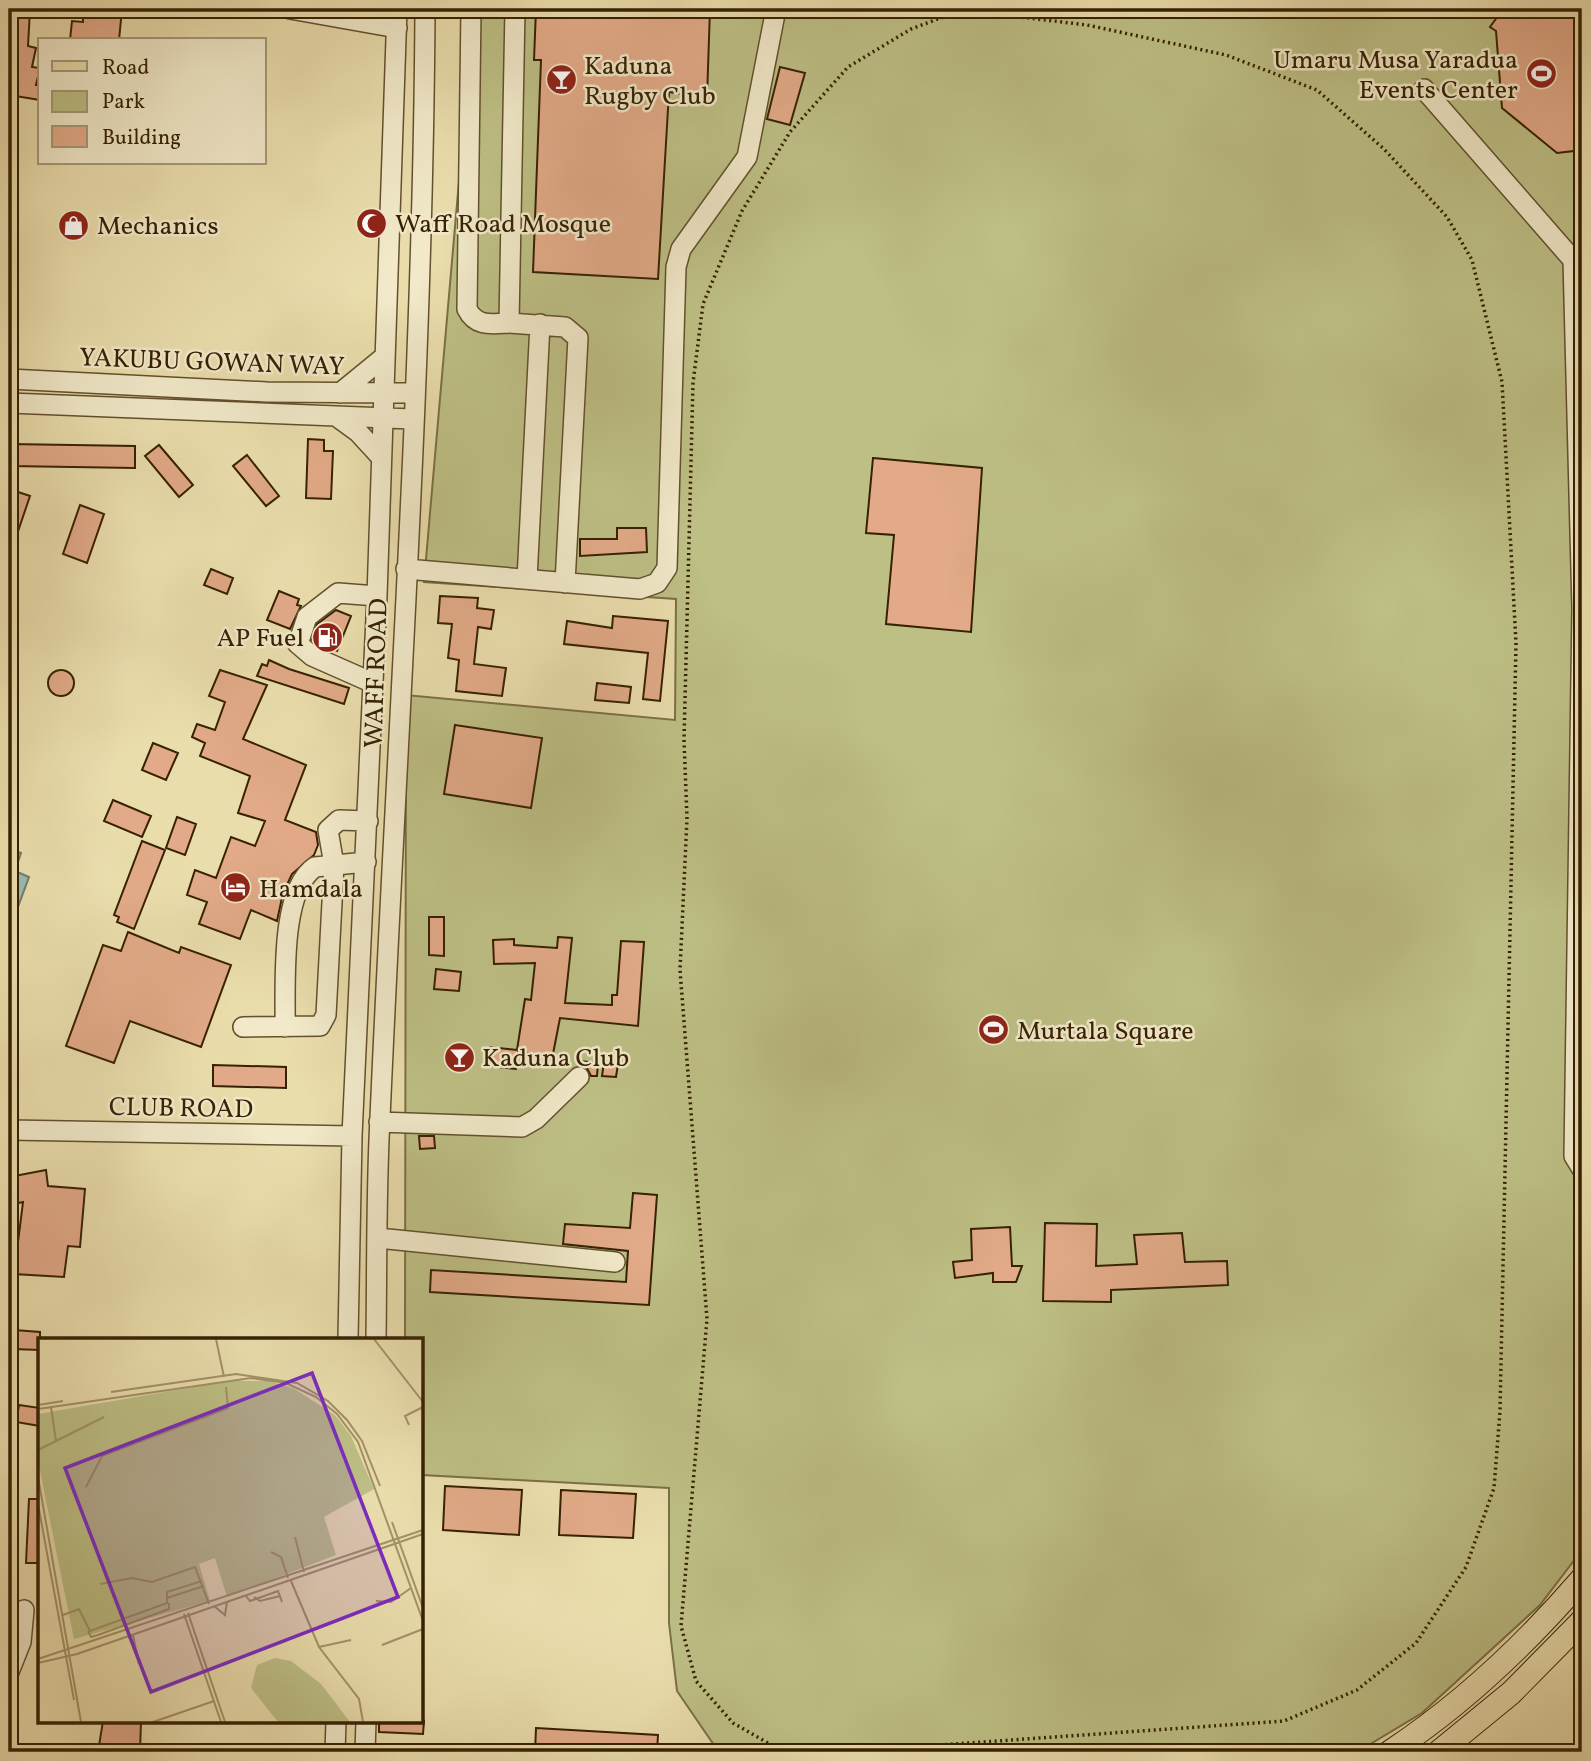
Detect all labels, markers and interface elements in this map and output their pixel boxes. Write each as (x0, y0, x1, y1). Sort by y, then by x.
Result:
legend (38, 38, 266, 164)
place label: Umaru Musa Yaradua Events Center (1273, 43, 1518, 109)
place label: Kaduna Rugby Club (584, 49, 716, 115)
text: Road (102, 54, 149, 83)
sports icon: Umaru Musa Yaradua Events Center (1524, 57, 1558, 91)
bar icon: Kaduna Rugby Club (544, 63, 578, 97)
text: Park (102, 88, 145, 117)
text: Building (102, 124, 181, 153)
mosque icon: Waff Road Mosque (355, 206, 389, 240)
place label: Waff Road Mosque (395, 207, 611, 243)
shop icon: Mechanics (57, 208, 91, 242)
place label: Mechanics (97, 209, 219, 245)
street label: YAKUBU GOWAN WAY (79, 340, 345, 386)
street label: WAFF ROAD (356, 598, 398, 749)
fuel station icon: AP Fuel (310, 620, 344, 654)
place label: AP Fuel (217, 621, 304, 657)
hotel icon: Hamdala (219, 871, 253, 905)
place label: Hamdala (259, 872, 363, 908)
sports icon: Murtala Square (977, 1013, 1011, 1047)
place label: Murtala Square (1017, 1014, 1194, 1050)
bar icon: Kaduna Club (442, 1040, 476, 1074)
place label: Kaduna Club (482, 1041, 629, 1077)
street label: CLUB ROAD (109, 1090, 253, 1128)
inset map (38, 1338, 424, 1722)

